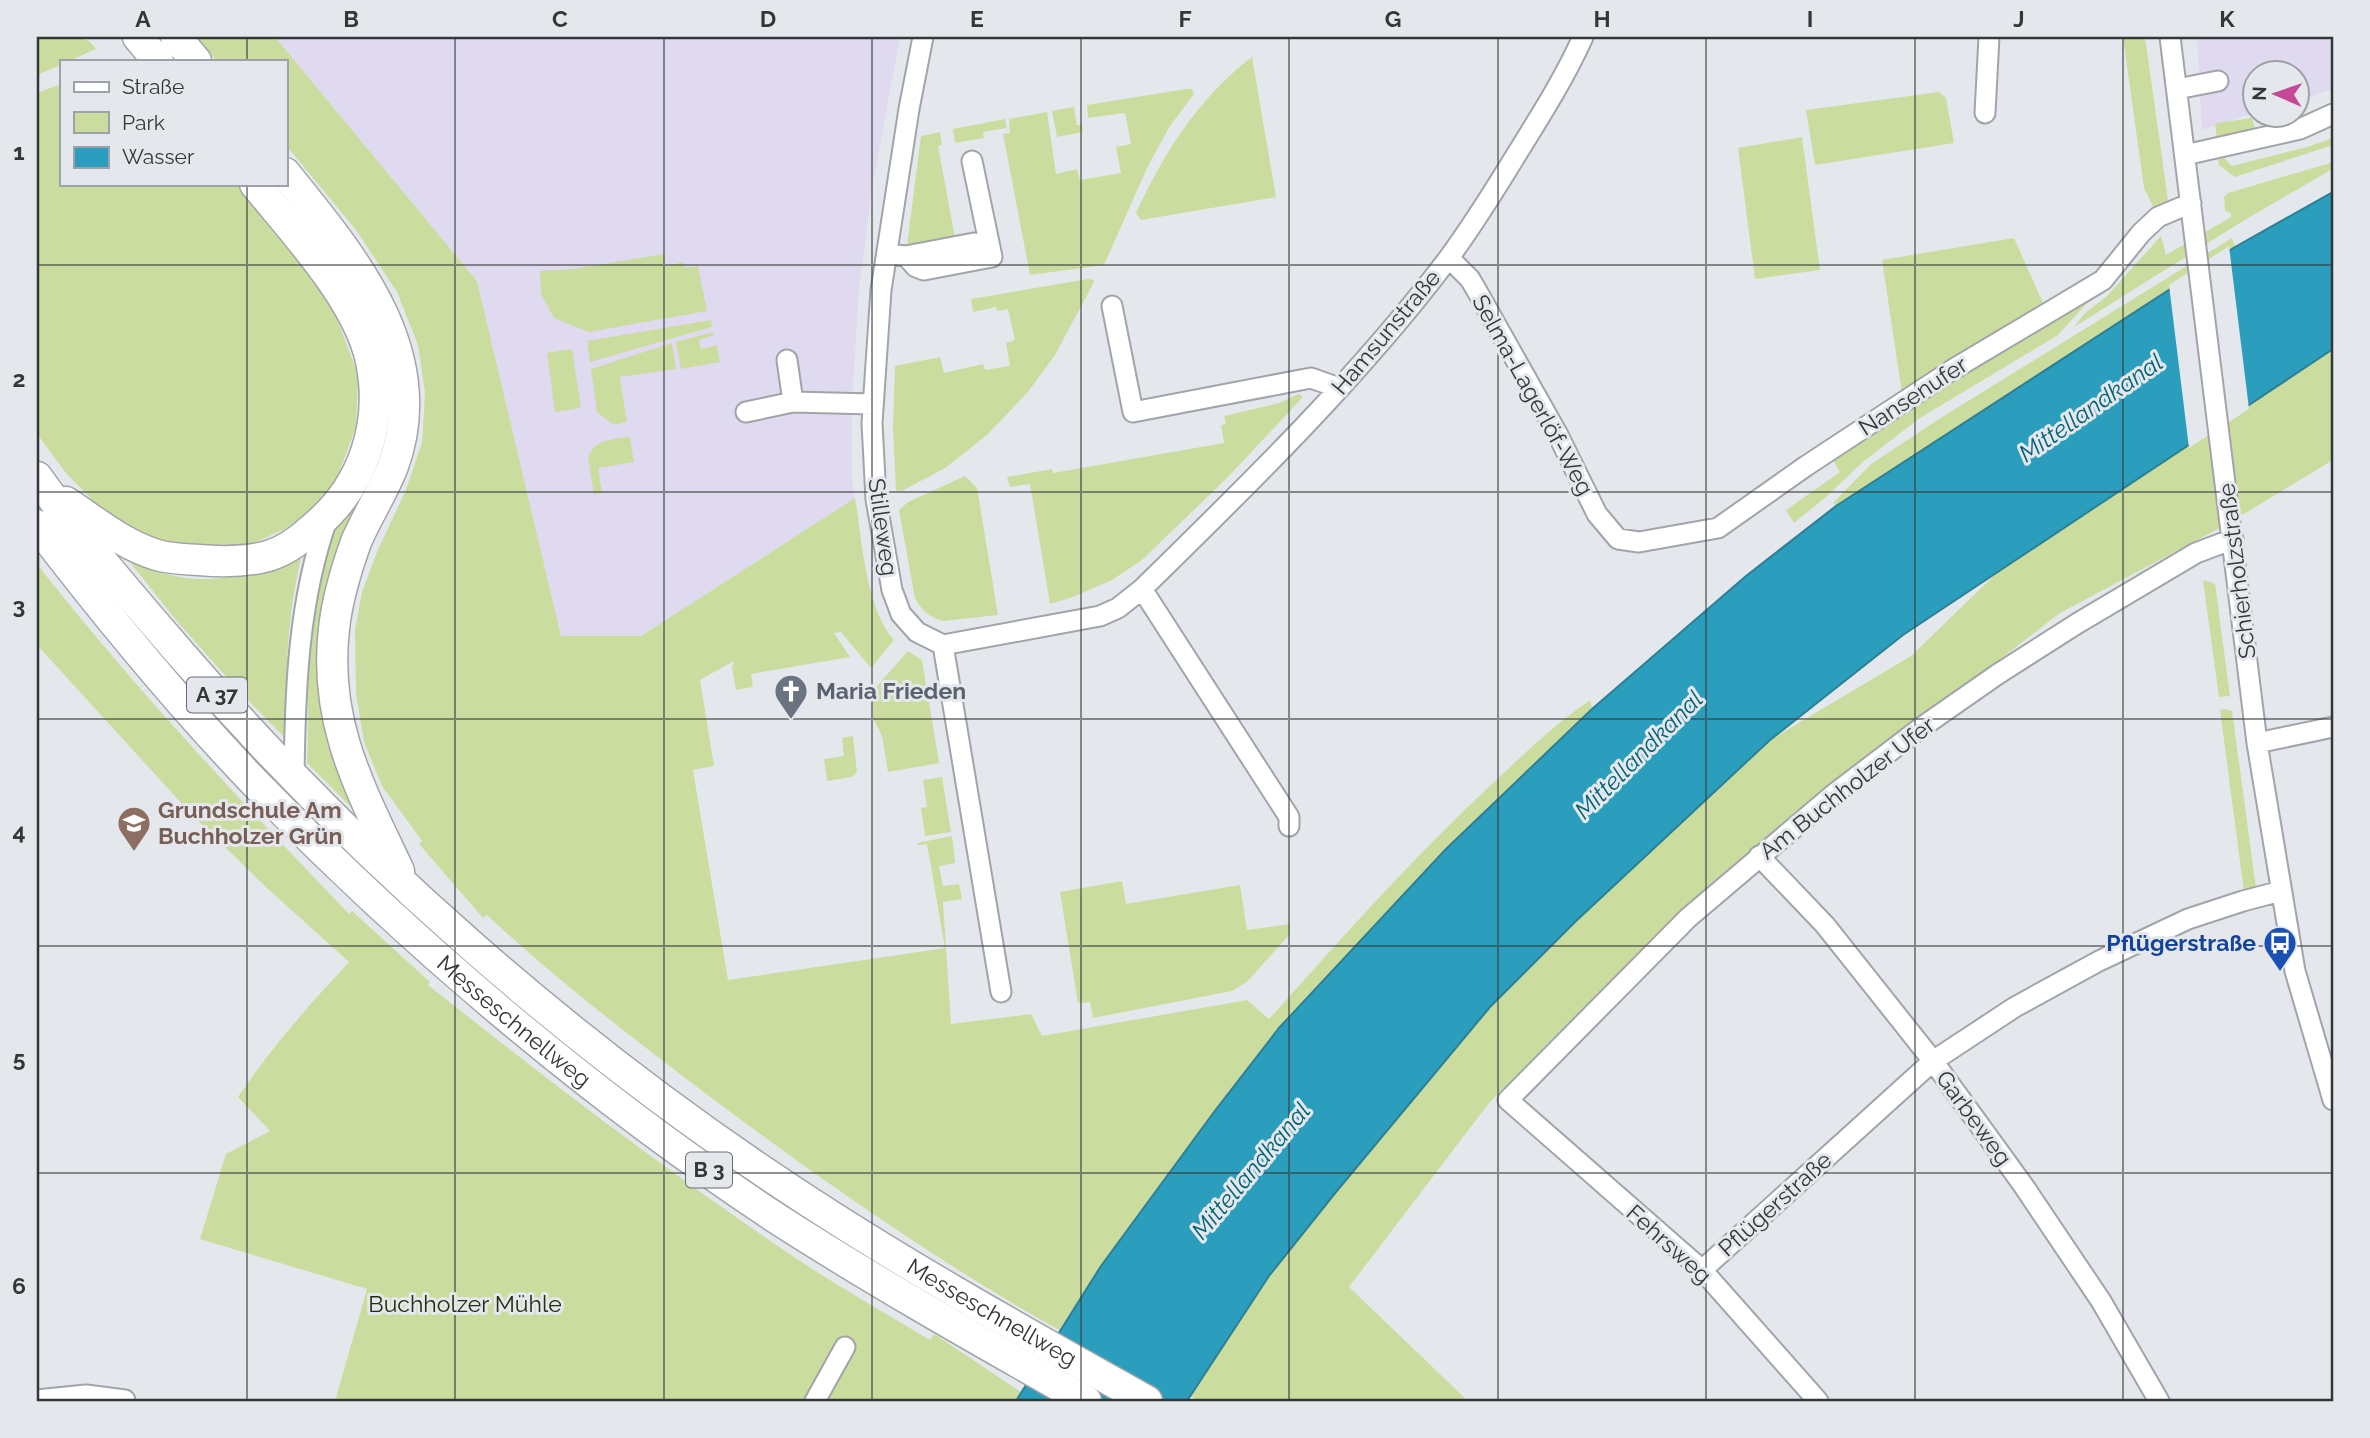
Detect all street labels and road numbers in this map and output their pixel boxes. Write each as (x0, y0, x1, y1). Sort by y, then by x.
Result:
street label: Hamsunstraße (1326, 264, 1446, 399)
street label: Selma-Lagerlöf-Weg (1467, 290, 1600, 500)
street label: Nansenufer (1853, 350, 1972, 441)
street label: Stilleweg (863, 476, 904, 577)
street label: Schierholzstraße (2212, 482, 2261, 660)
road number: A 37 (187, 678, 247, 712)
street label: Am Buchholzer Ufer (1754, 711, 1940, 864)
street label: Messeschnellweg (432, 949, 596, 1092)
street label: Garbeweg (1931, 1065, 2018, 1170)
street label: Pflügerstraße (1713, 1146, 1837, 1261)
road number: B 3 (686, 1152, 732, 1188)
street label: Fehrsweg (1621, 1199, 1717, 1289)
street label: Messeschnellweg (902, 1252, 1082, 1372)

